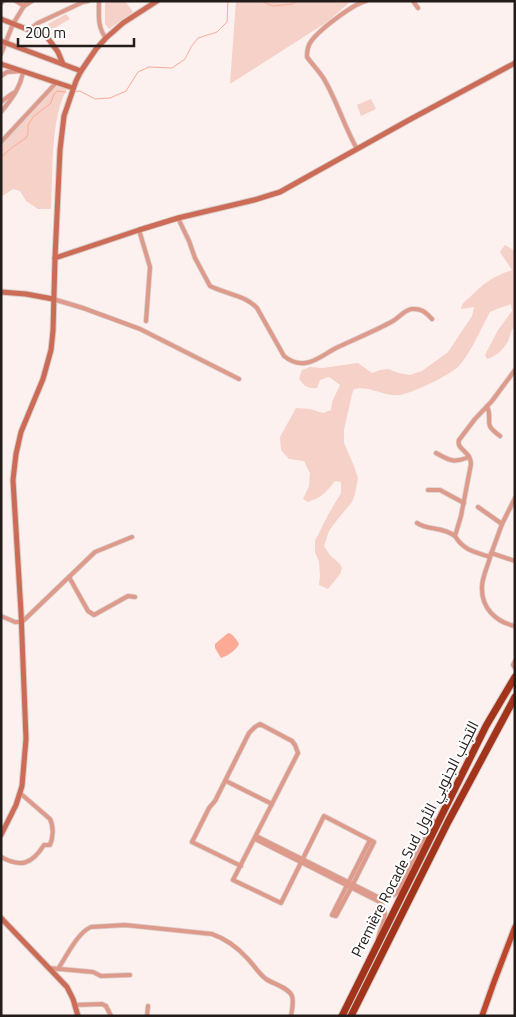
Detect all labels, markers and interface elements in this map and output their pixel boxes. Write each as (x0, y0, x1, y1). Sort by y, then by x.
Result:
scale bar (18, 15, 134, 47)
text: 200 m (25, 18, 66, 47)
street label: Première Rocade Sud التجنب الجنوبي الأول (342, 715, 487, 962)

